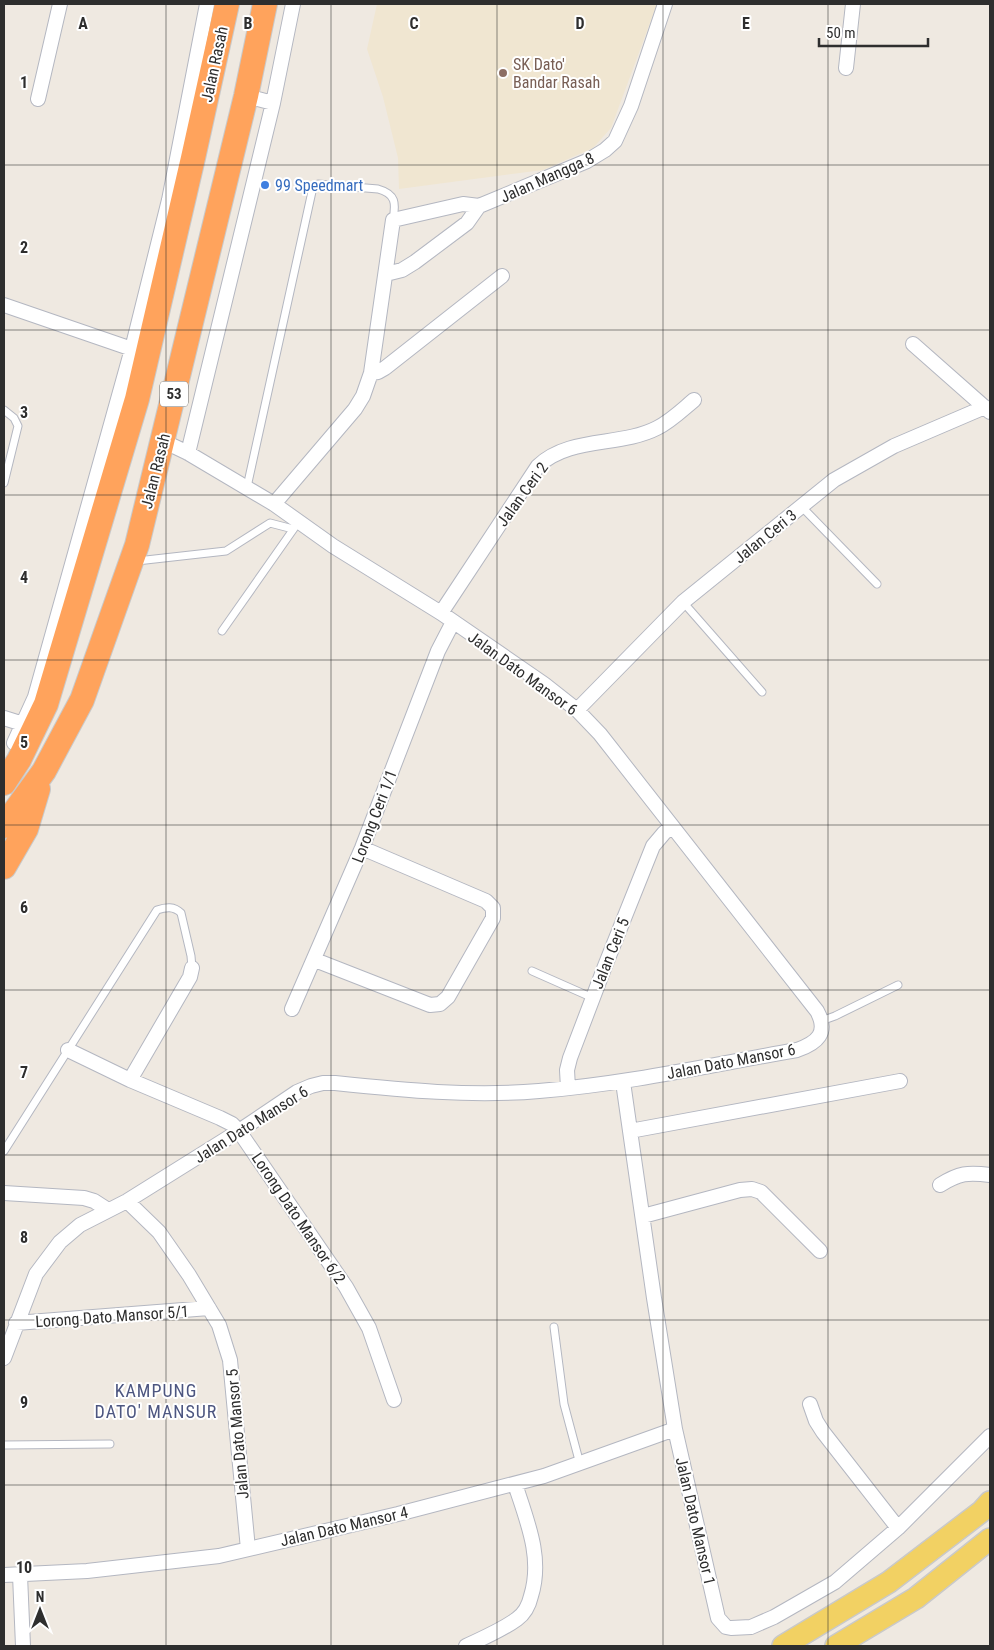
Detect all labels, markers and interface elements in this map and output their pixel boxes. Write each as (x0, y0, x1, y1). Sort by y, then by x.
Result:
text: A (78, 14, 88, 33)
text: B (244, 14, 253, 33)
text: C (409, 14, 419, 33)
text: D (575, 14, 585, 33)
text: E (742, 14, 750, 33)
scale bar (819, 15, 928, 47)
street label: Jalan Rasah (197, 24, 232, 104)
text: 50 m (826, 24, 856, 42)
place label: SK Dato' Bandar Rasah (513, 55, 600, 92)
marker: SK Dato' Bandar Rasah (497, 67, 509, 79)
text: 1 (20, 73, 28, 92)
street label: Jalan Mangga 8 (497, 148, 597, 207)
place label: 99 Speedmart (275, 176, 364, 195)
marker: 99 Speedmart (259, 179, 271, 191)
text: 2 (20, 238, 28, 257)
road number: 53 (160, 382, 188, 406)
text: 3 (20, 403, 28, 422)
street label: Jalan Rasah (137, 431, 174, 511)
street label: Jalan Ceri 2 (493, 458, 552, 530)
street label: Jalan Ceri 3 (730, 505, 800, 567)
text: 4 (20, 568, 28, 587)
street label: Jalan Dato Mansor 6 (464, 627, 581, 720)
text: 5 (20, 733, 28, 752)
street label: Lorong Ceri 1/1 (348, 767, 401, 865)
text: 6 (20, 898, 28, 917)
street label: Jalan Ceri 5 (588, 915, 633, 991)
street label: Jalan Dato Mansor 6 (665, 1040, 797, 1083)
text: 7 (20, 1063, 28, 1082)
street label: Jalan Dato Mansor 6 (191, 1082, 312, 1167)
street label: Lorong Dato Mansor 6/2 (248, 1149, 350, 1287)
text: 8 (20, 1228, 28, 1247)
street label: Lorong Dato Mansor 5/1 (35, 1302, 189, 1331)
street label: Jalan Dato Mansor 5 (222, 1368, 253, 1500)
district label: KAMPUNG DATO' MANSUR (95, 1380, 217, 1422)
text: 9 (20, 1393, 28, 1412)
street label: Jalan Dato Mansor 1 (672, 1455, 719, 1587)
street label: Jalan Dato Mansor 4 (278, 1503, 410, 1550)
text: 10 (16, 1558, 32, 1577)
north arrow (15, 1585, 65, 1635)
text: N (36, 1589, 44, 1605)

